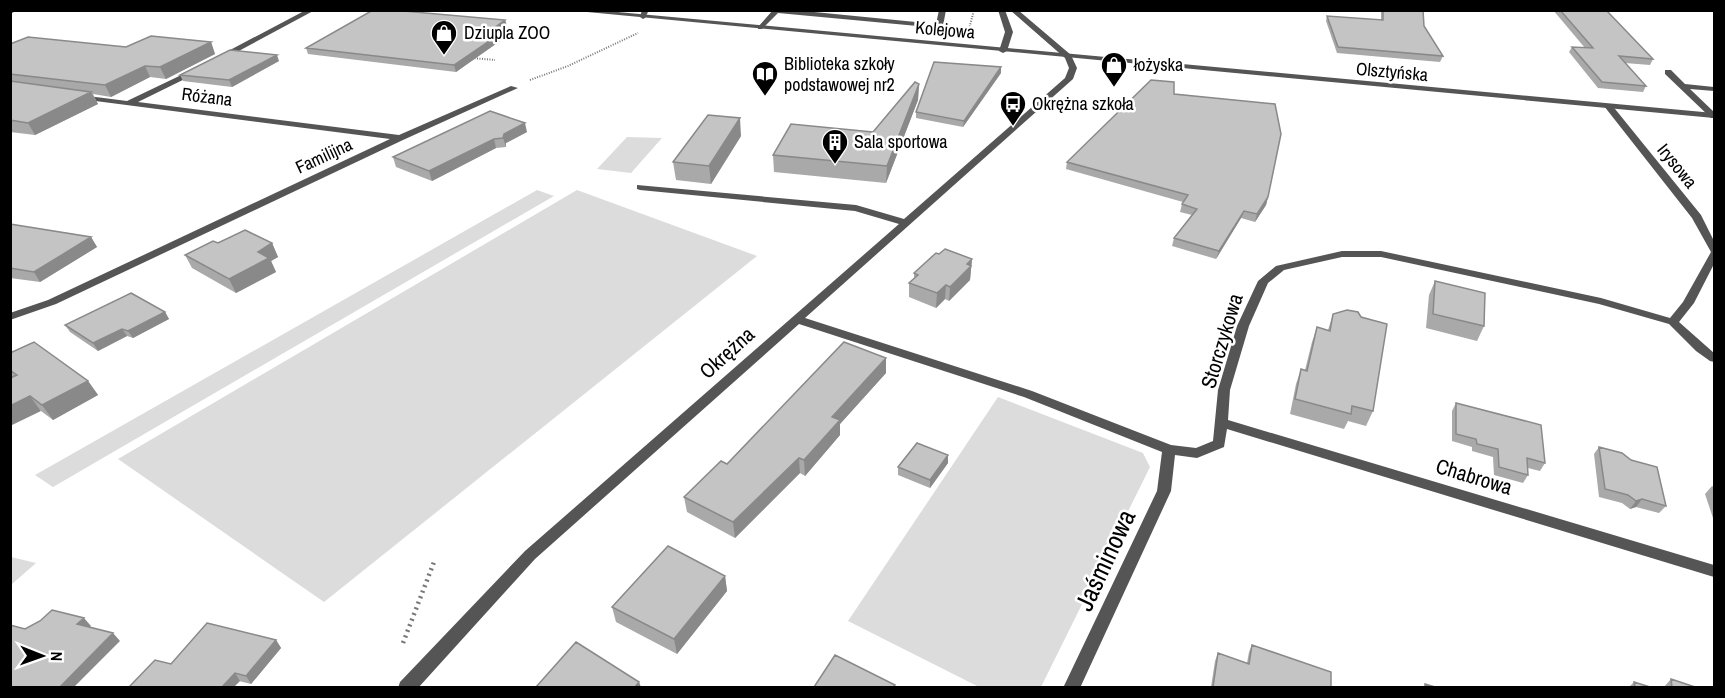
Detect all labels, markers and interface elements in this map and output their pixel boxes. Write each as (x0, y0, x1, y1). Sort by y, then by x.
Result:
street label: Kolejowa (914, 14, 976, 45)
shop icon: Dziupla ZOO (429, 18, 459, 56)
place label: Dziupla ZOO (464, 20, 550, 45)
shop icon: łożyska (1099, 50, 1129, 88)
place label: Biblioteka szkoły podstawowej nr2 (784, 51, 895, 97)
place label: łożyska (1133, 52, 1183, 77)
street label: Olsztyńska (1355, 56, 1429, 87)
library icon: Biblioteka szkoły podstawowej nr2 (750, 59, 780, 97)
street label: Różana (180, 81, 234, 112)
bus stop icon: Okrężna szkoła (998, 89, 1028, 127)
place label: Okrężna szkoła (1032, 91, 1134, 116)
building icon: Sala sportowa (820, 127, 850, 165)
place label: Sala sportowa (854, 129, 948, 154)
street label: Familijna (291, 132, 356, 180)
street label: Irysowa (1652, 138, 1703, 193)
street label: Storczykowa (1193, 290, 1250, 392)
street label: Okrężna (693, 320, 761, 385)
street label: Chabrowa (1432, 451, 1516, 502)
street label: Jaśminowa (1066, 503, 1143, 616)
north arrow (12, 626, 72, 686)
text: N (46, 651, 68, 661)

